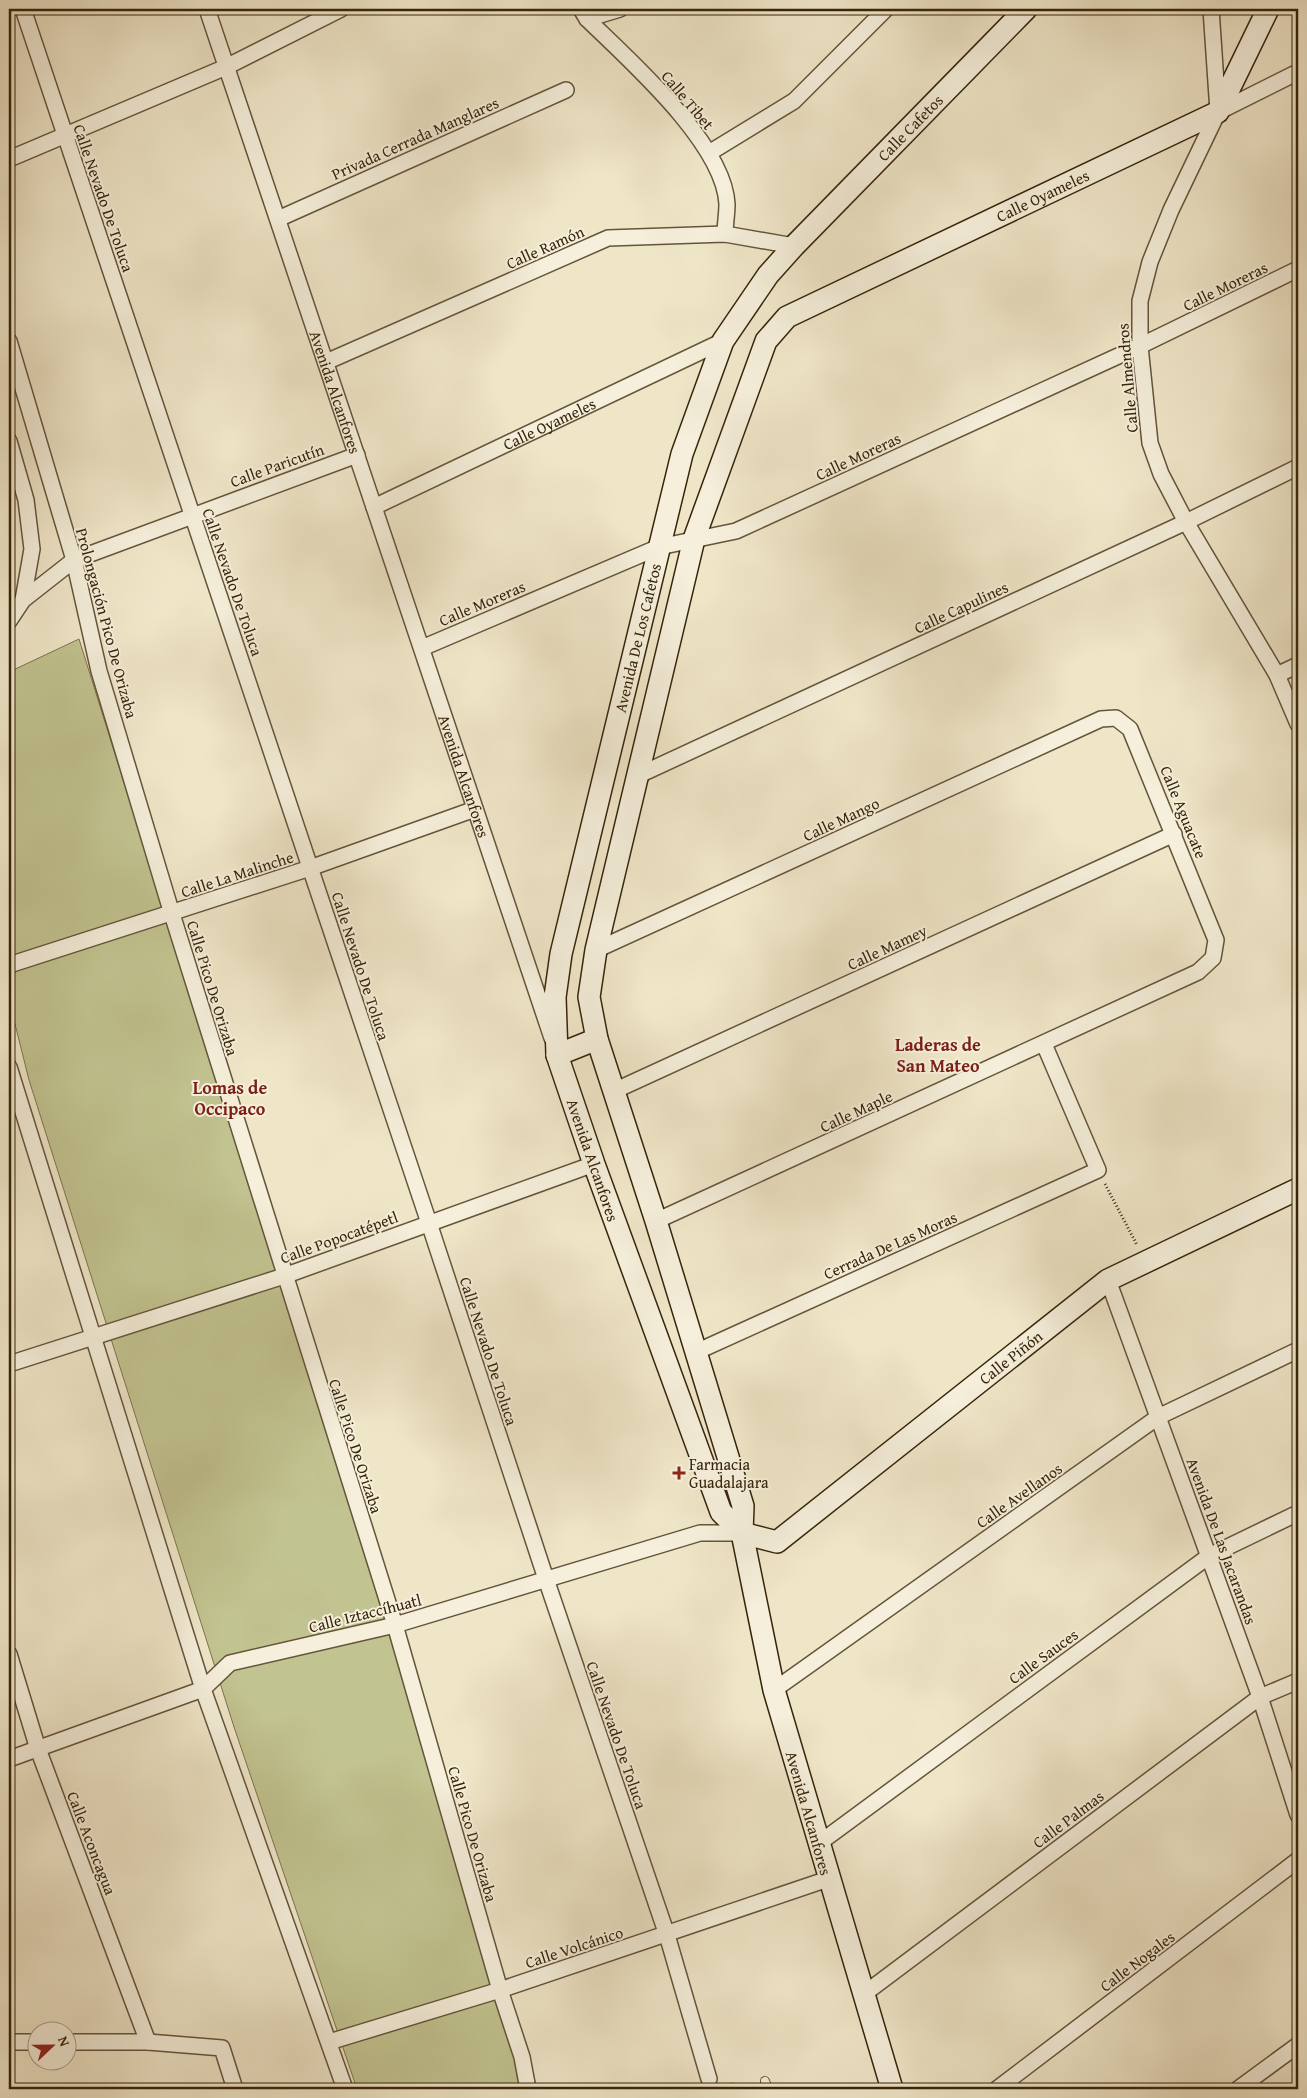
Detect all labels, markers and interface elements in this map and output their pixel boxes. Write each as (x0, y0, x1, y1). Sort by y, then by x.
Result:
street label: Calle Tibet (656, 65, 720, 135)
street label: Calle Cafetos (872, 89, 948, 166)
street label: Privada Cerrada Manglares (328, 90, 502, 186)
street label: Calle Nevado De Toluca (67, 121, 141, 275)
street label: Calle Oyameles (992, 163, 1093, 228)
street label: Calle Ramón (502, 219, 588, 275)
street label: Calle Moreras (1179, 255, 1271, 317)
street label: Calle Almendros (1110, 322, 1144, 434)
street label: Avenida Alcanfores (304, 327, 367, 457)
street label: Calle Oyameles (499, 391, 600, 456)
street label: Calle Moreras (811, 426, 905, 486)
street label: Calle Paricutín (227, 437, 327, 493)
street label: Calle Nevado De Toluca (196, 505, 270, 659)
street label: Prolongación Pico De Orizaba (70, 525, 144, 721)
street label: Avenida De Los Cafetos (608, 561, 667, 715)
street label: Calle Moreras (435, 574, 529, 632)
street label: Calle Capulines (910, 575, 1012, 639)
street label: Avenida Alcanfores (432, 711, 496, 841)
street label: Calle Aguacate (1155, 762, 1213, 862)
street label: Calle Mango (799, 791, 883, 847)
street label: Calle La Malinche (178, 844, 296, 904)
street label: Calle Nevado De Toluca (326, 889, 396, 1044)
street label: Calle Pico De Orizaba (181, 917, 245, 1059)
street label: Calle Mamey (843, 918, 931, 976)
district label: Laderas de San Mateo (895, 1031, 981, 1079)
district label: Lomas de Occipaco (193, 1074, 267, 1122)
street label: Calle Maple (816, 1084, 896, 1138)
street label: Avenida Alcanfores (561, 1095, 625, 1225)
street label: Calle Popocatépetl (277, 1204, 402, 1269)
street label: Cerrada De Las Moras (819, 1205, 961, 1285)
street label: Calle Nevado De Toluca (454, 1274, 524, 1429)
street label: Calle Piñón (973, 1324, 1048, 1390)
street label: Calle Pico De Orizaba (323, 1376, 389, 1517)
place label: Farmacia Guadalajara (689, 1452, 769, 1494)
street label: Avenida De Las Jacarandas (1181, 1454, 1263, 1628)
street label: Calle Avellanos (971, 1456, 1067, 1534)
marker: Farmacia Guadalajara (673, 1467, 685, 1479)
street label: Calle Iztaccíhuatl (306, 1587, 424, 1639)
street label: Calle Sauces (1003, 1622, 1083, 1690)
street label: Calle Nevado De Toluca (580, 1658, 654, 1812)
street label: Avenida Alcanfores (780, 1748, 838, 1878)
street label: Calle Pico De Orizaba (442, 1763, 504, 1905)
street label: Calle Palmas (1027, 1784, 1109, 1854)
street label: Calle Aconcagua (61, 1788, 123, 1899)
street label: Calle Volcánico (522, 1920, 626, 1974)
street label: Calle Nogales (1094, 1925, 1180, 1997)
north arrow (28, 2020, 78, 2070)
text: N (53, 2033, 75, 2050)

